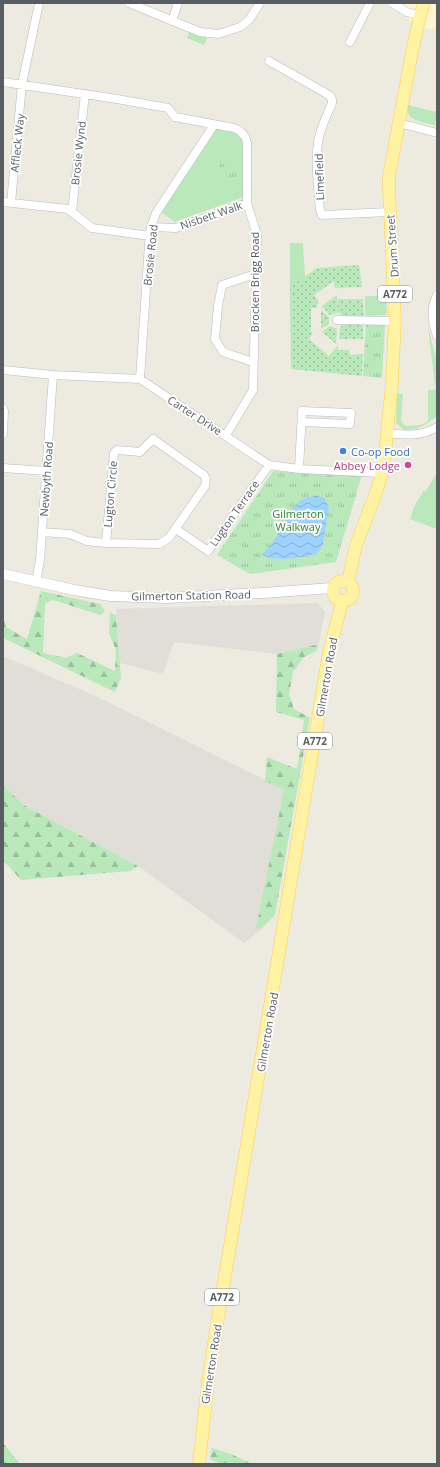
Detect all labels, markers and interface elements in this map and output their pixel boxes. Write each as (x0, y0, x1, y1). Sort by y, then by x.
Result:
street label: Affleck Way (6, 112, 28, 173)
street label: Brosie Wynd (67, 120, 89, 186)
street label: Limefield (311, 153, 327, 201)
street label: Nisbett Walk (178, 197, 244, 233)
street label: Drum Street (382, 214, 402, 278)
street label: Brosie Road (139, 224, 161, 286)
street label: Brocken Brigg Road (247, 232, 262, 332)
road number: A772 (378, 286, 412, 302)
street label: Carter Drive (165, 392, 225, 438)
street label: Newbyth Road (36, 441, 56, 517)
place label: Co-op Food (351, 444, 410, 459)
marker: Co-op Food (338, 446, 348, 456)
place label: Abbey Lodge (334, 458, 400, 473)
street label: Lugton Circle (100, 460, 120, 528)
marker: Abbey Lodge (403, 460, 413, 470)
street label: Lugton Terrace (206, 477, 262, 549)
park label: Gilmerton Walkway (272, 506, 324, 534)
street label: Gilmerton Station Road (131, 586, 251, 604)
street label: Gilmerton Road (312, 636, 340, 718)
road number: A772 (298, 733, 332, 749)
street label: Gilmerton Road (253, 991, 281, 1073)
road number: A772 (205, 1289, 239, 1305)
street label: Gilmerton Road (197, 1323, 225, 1405)

